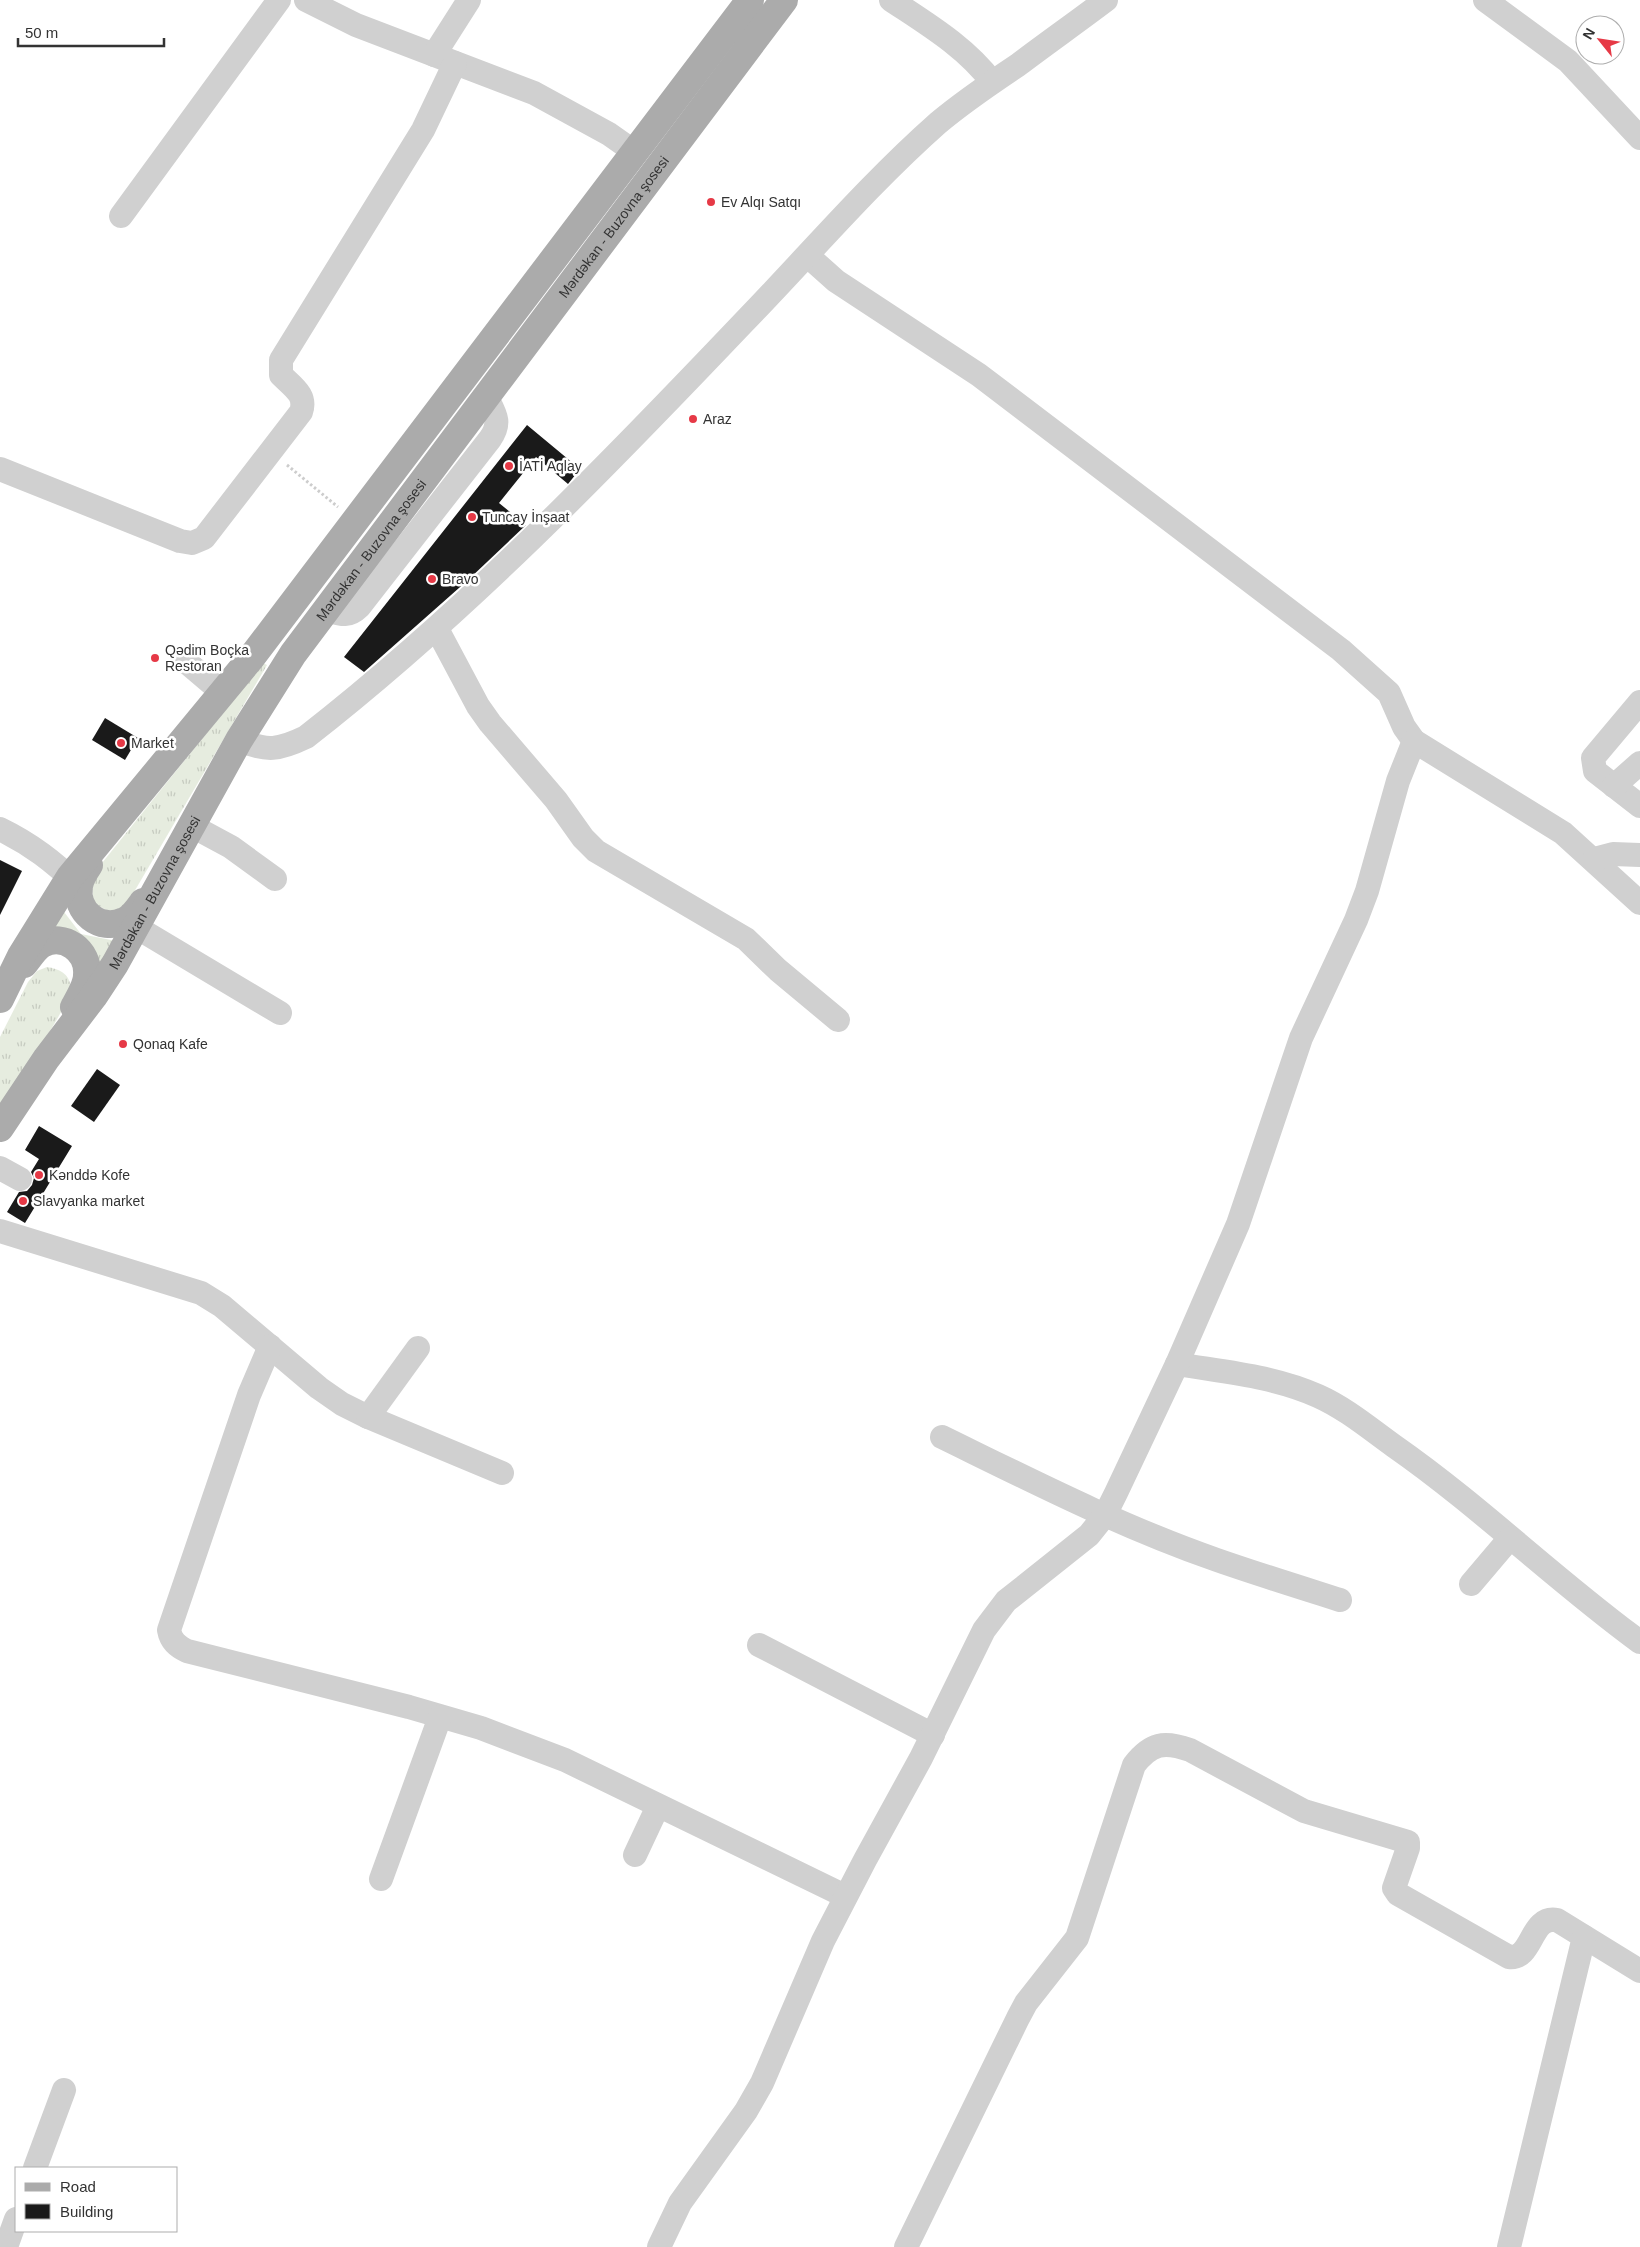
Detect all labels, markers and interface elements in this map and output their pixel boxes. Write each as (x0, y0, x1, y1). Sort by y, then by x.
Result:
scale bar (18, 15, 164, 47)
north arrow (1575, 15, 1625, 65)
text: 50 m (25, 24, 58, 41)
text: N (1579, 25, 1598, 42)
street label: Mərdəkan - Buzovna şosesi (555, 153, 672, 301)
place label: Ev Alqı Satqı (721, 194, 801, 210)
marker: Ev Alqı Satqı (705, 196, 717, 208)
place label: Araz (703, 411, 732, 427)
marker: Araz (687, 413, 699, 425)
place label: İATİ Aqlay (519, 457, 582, 474)
marker: İATİ Aqlay (503, 460, 515, 472)
street label: Mərdəkan - Buzovna şosesi (313, 476, 429, 624)
place label: Tuncay İnşaat (482, 508, 570, 525)
marker: Tuncay İnşaat (466, 511, 478, 523)
place label: Bravo (442, 571, 479, 587)
marker: Bravo (426, 573, 438, 585)
place label: Qədim Boçka Restoran (165, 642, 249, 674)
marker: Qədim Boçka Restoran (149, 652, 161, 664)
place label: Market (131, 735, 174, 751)
marker: Market (115, 737, 127, 749)
street label: Mərdəkan - Buzovna şosesi (106, 813, 203, 972)
place label: Qonaq Kafe (133, 1036, 208, 1052)
marker: Qonaq Kafe (117, 1038, 129, 1050)
place label: Kənddə Kofe (49, 1167, 130, 1183)
marker: Kənddə Kofe (33, 1169, 45, 1181)
place label: Slavyanka market (33, 1193, 144, 1209)
marker: Slavyanka market (17, 1195, 29, 1207)
legend (15, 2167, 178, 2232)
text: Road (60, 2178, 96, 2195)
text: Building (60, 2203, 113, 2220)

